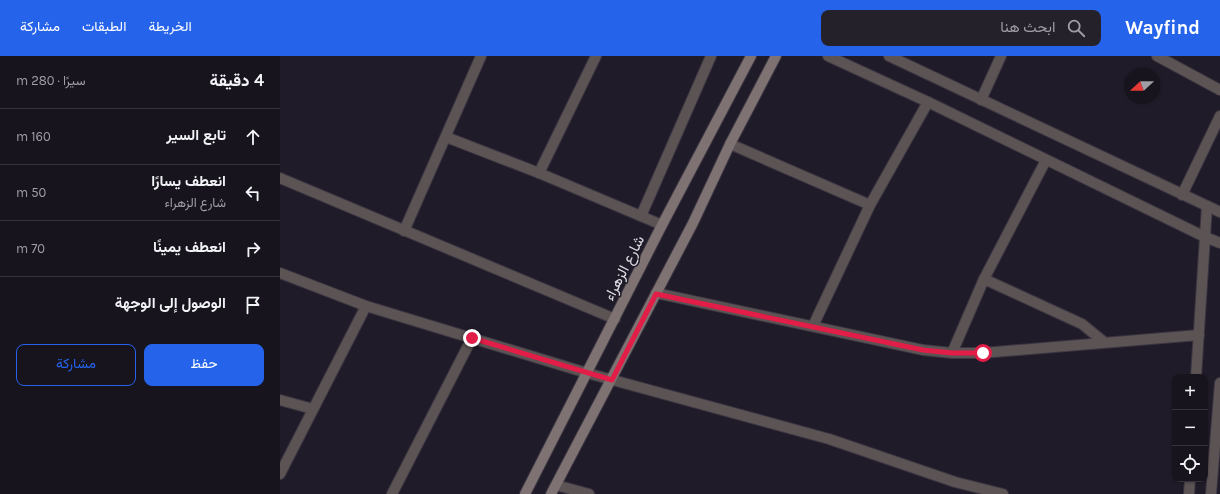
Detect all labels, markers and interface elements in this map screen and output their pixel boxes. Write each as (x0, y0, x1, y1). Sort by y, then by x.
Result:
search box (821, 10, 1101, 46)
icon: search (1065, 17, 1087, 39)
text: Wayfind (1125, 17, 1200, 39)
text: مشاركة (20, 18, 60, 35)
text: الطبقات (82, 18, 126, 35)
text: الخريطة (148, 18, 192, 35)
text: ابحث هنا (1000, 18, 1055, 36)
north arrow (1124, 68, 1160, 104)
text: 4 دقيقة (209, 70, 264, 90)
text: سيرًا · 280 m (16, 73, 86, 88)
text: تابع السير (166, 126, 226, 144)
icon: ahead (242, 126, 264, 148)
text: 160 m (16, 129, 51, 144)
text: انعطف يسارًا (151, 172, 226, 190)
icon: left (242, 182, 264, 204)
text: 50 m (16, 185, 46, 200)
text: شارع الزهراء (165, 195, 226, 210)
street label: شارع الزهراء (600, 232, 650, 305)
text: انعطف يمينًا (153, 238, 226, 256)
icon: right (242, 238, 264, 260)
text: 70 m (16, 241, 45, 256)
text: الوصول إلى الوجهة (115, 294, 226, 312)
icon: arrive (242, 294, 264, 316)
route end (463, 329, 481, 347)
button: مشاركة (16, 344, 136, 386)
button: حفظ (144, 344, 264, 386)
route start (974, 344, 992, 362)
map controls (1172, 374, 1208, 482)
button: + (1172, 374, 1208, 410)
button: − (1172, 410, 1208, 446)
button: locate (1172, 446, 1208, 482)

